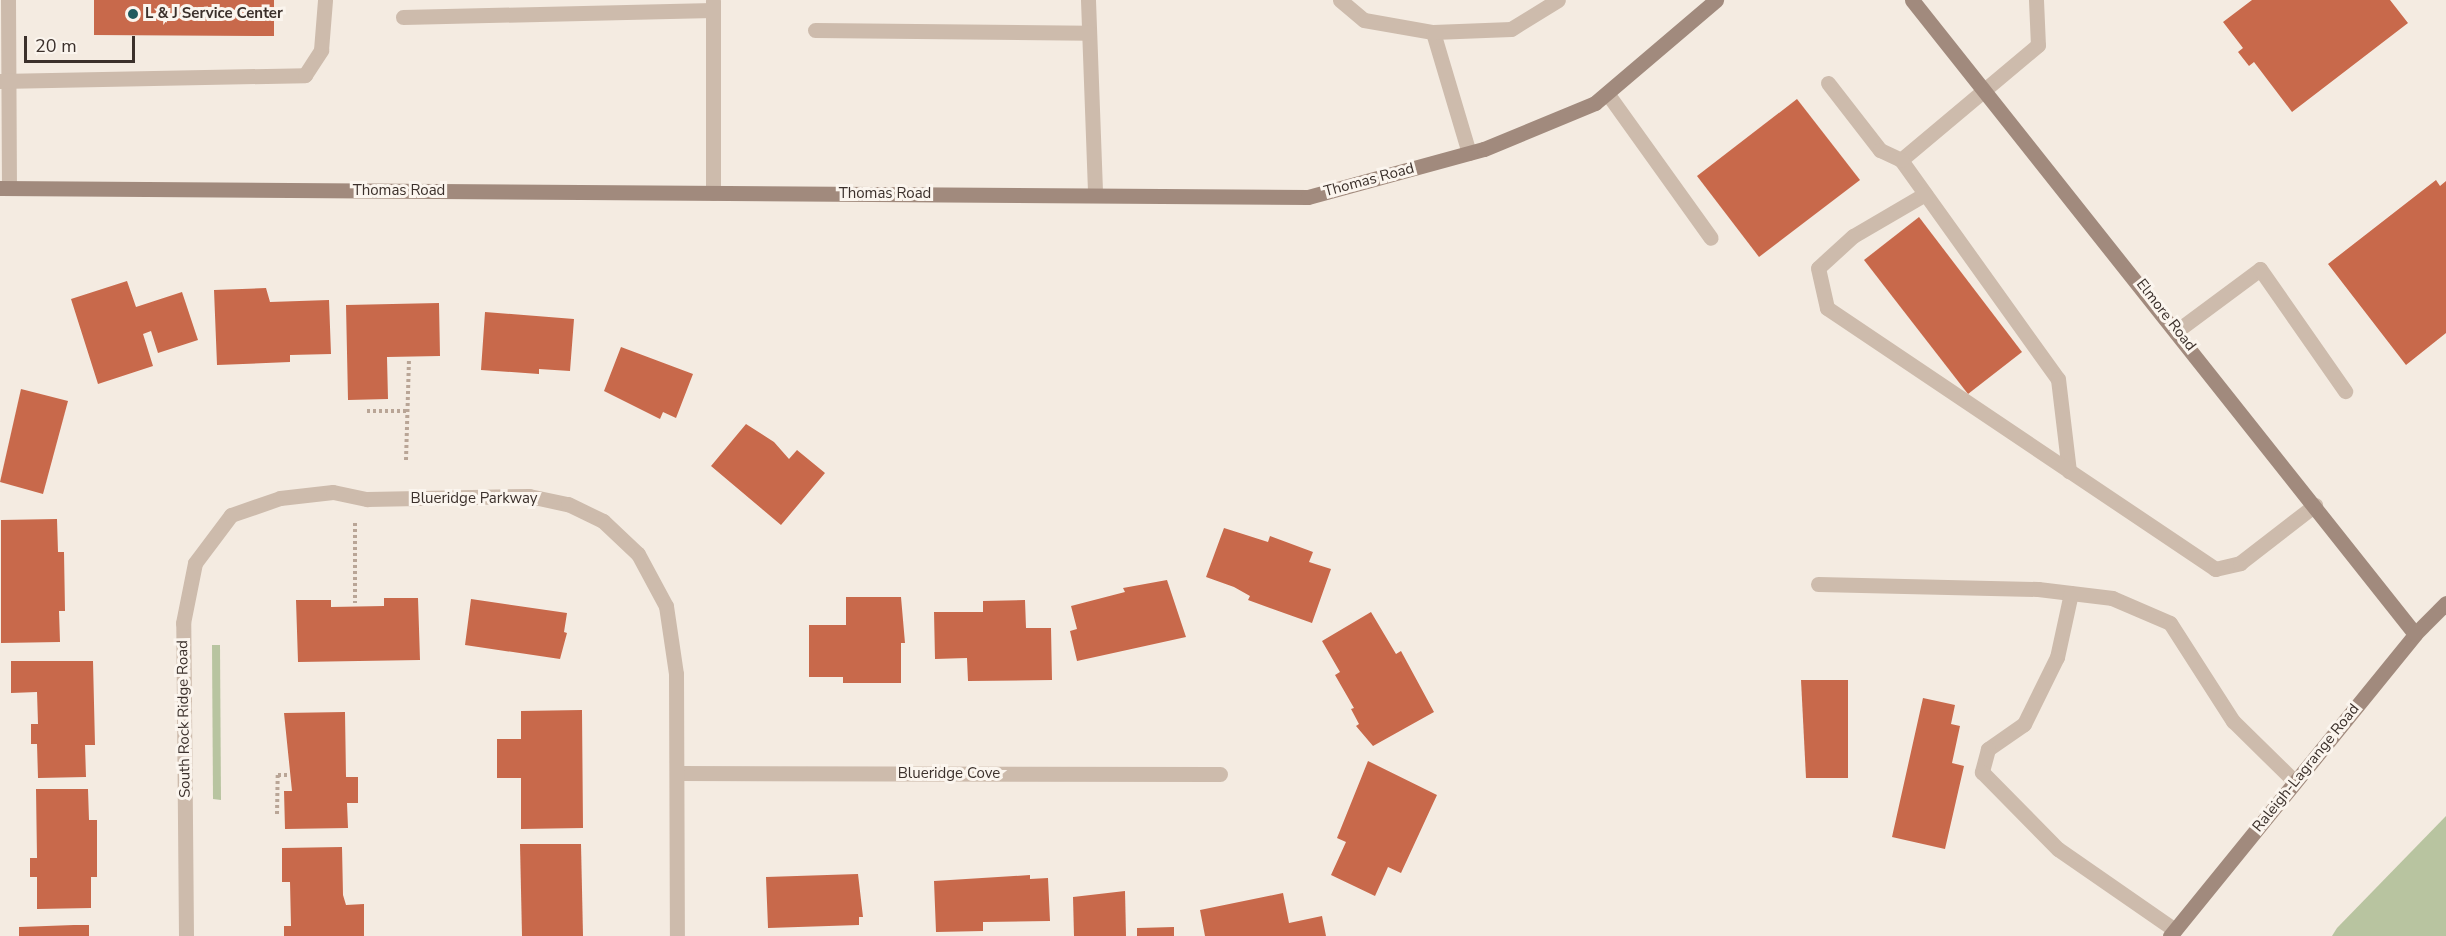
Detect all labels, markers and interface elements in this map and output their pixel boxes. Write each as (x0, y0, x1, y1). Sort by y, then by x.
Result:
place label: L & J Service Center (145, 5, 283, 23)
marker: L & J Service Center (126, 7, 140, 21)
scale bar (27, 24, 138, 62)
text: 20 m (35, 34, 77, 58)
street label: Thomas Road (1322, 159, 1416, 201)
street label: Thomas Road (353, 182, 445, 200)
street label: Thomas Road (839, 185, 931, 203)
street label: Elmore Road (2132, 275, 2200, 355)
street label: Blueridge Parkway (411, 490, 537, 508)
street label: South Rock Ridge Road (174, 640, 194, 798)
street label: Raleigh-Lagrange Road (2249, 700, 2363, 836)
street label: Blueridge Cove (898, 765, 1000, 783)

